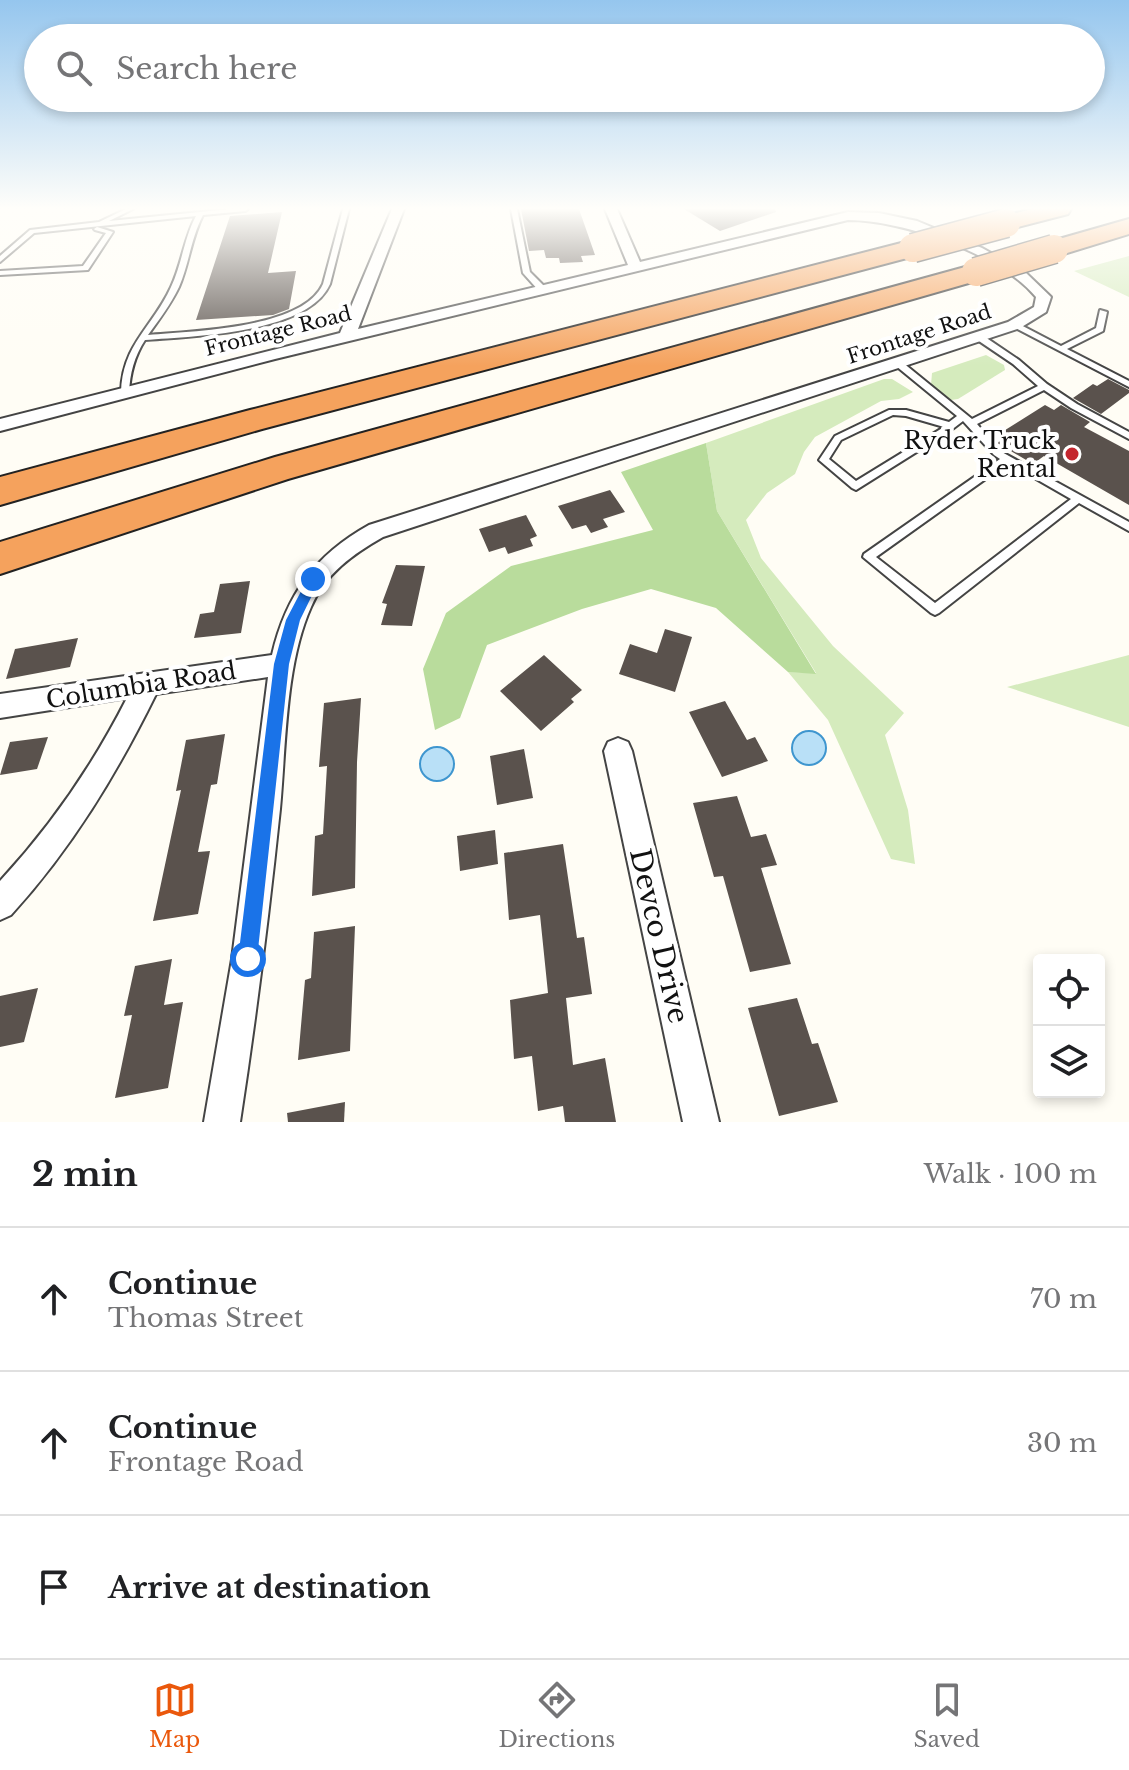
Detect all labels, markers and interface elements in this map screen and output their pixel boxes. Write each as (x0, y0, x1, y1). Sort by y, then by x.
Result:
search box (24, 24, 1105, 112)
icon: search (52, 46, 96, 90)
text: Search here (116, 50, 297, 87)
street label: Frontage Road (844, 299, 994, 369)
street label: Frontage Road (202, 301, 354, 361)
place label: Ryder Truck Rental (903, 426, 1056, 483)
marker: Ryder Truck Rental (1063, 445, 1081, 463)
route end (295, 561, 331, 597)
street label: Columbia Road (44, 656, 238, 714)
street label: Devco Drive (622, 845, 696, 1027)
route start (230, 941, 266, 977)
map controls (1033, 954, 1105, 1098)
button: locate (1033, 954, 1105, 1026)
button: layers (1033, 1026, 1105, 1098)
text: 2 min (32, 1153, 138, 1195)
text: Walk · 100 m (924, 1158, 1097, 1190)
text: Continue (108, 1265, 257, 1302)
icon: ahead (32, 1277, 76, 1321)
text: 70 m (1030, 1283, 1097, 1315)
text: Thomas Street (108, 1302, 304, 1334)
text: Continue (108, 1409, 257, 1446)
icon: ahead (32, 1421, 76, 1465)
text: 30 m (1027, 1427, 1097, 1459)
text: Frontage Road (108, 1446, 303, 1478)
icon: arrive (32, 1565, 76, 1609)
text: Arrive at destination (108, 1569, 431, 1606)
tab: Map (149, 1678, 200, 1753)
tab: Directions (498, 1678, 615, 1753)
tab: Saved (914, 1678, 980, 1753)

